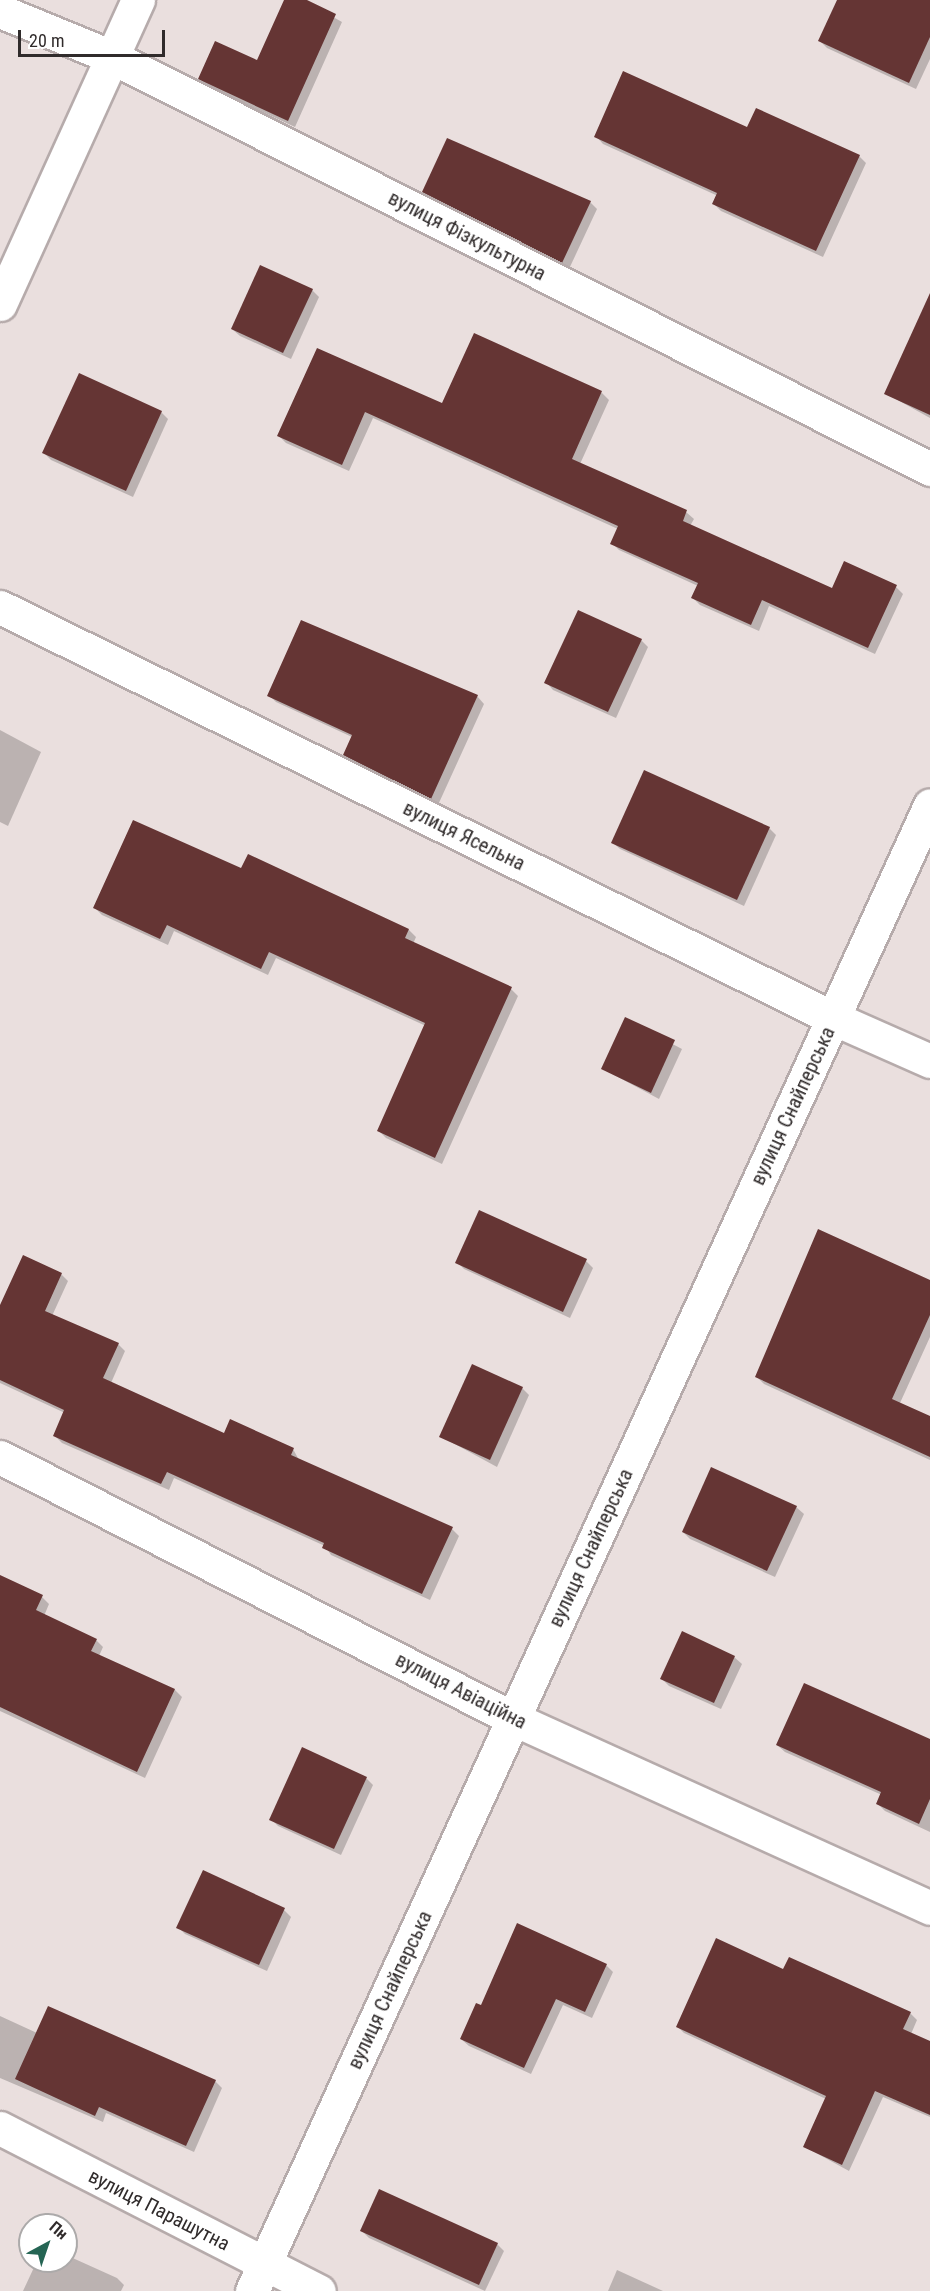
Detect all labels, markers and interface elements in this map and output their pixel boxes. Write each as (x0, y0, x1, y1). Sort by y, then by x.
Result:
scale bar (21, 18, 168, 56)
text: 20 m (29, 30, 64, 51)
street label: вулиця Фізкультурна (384, 186, 550, 286)
street label: вулиця Ясельна (399, 796, 529, 876)
street label: вулиця Снайперська (746, 1023, 840, 1189)
street label: вулиця Снайперська (544, 1465, 638, 1631)
street label: вулиця Авіаційна (391, 1648, 531, 1734)
street label: вулиця Снайперська (343, 1907, 437, 2073)
street label: вулиця Парашутна (84, 2164, 234, 2256)
north arrow (18, 2213, 78, 2273)
text: Пн (46, 2217, 72, 2243)

